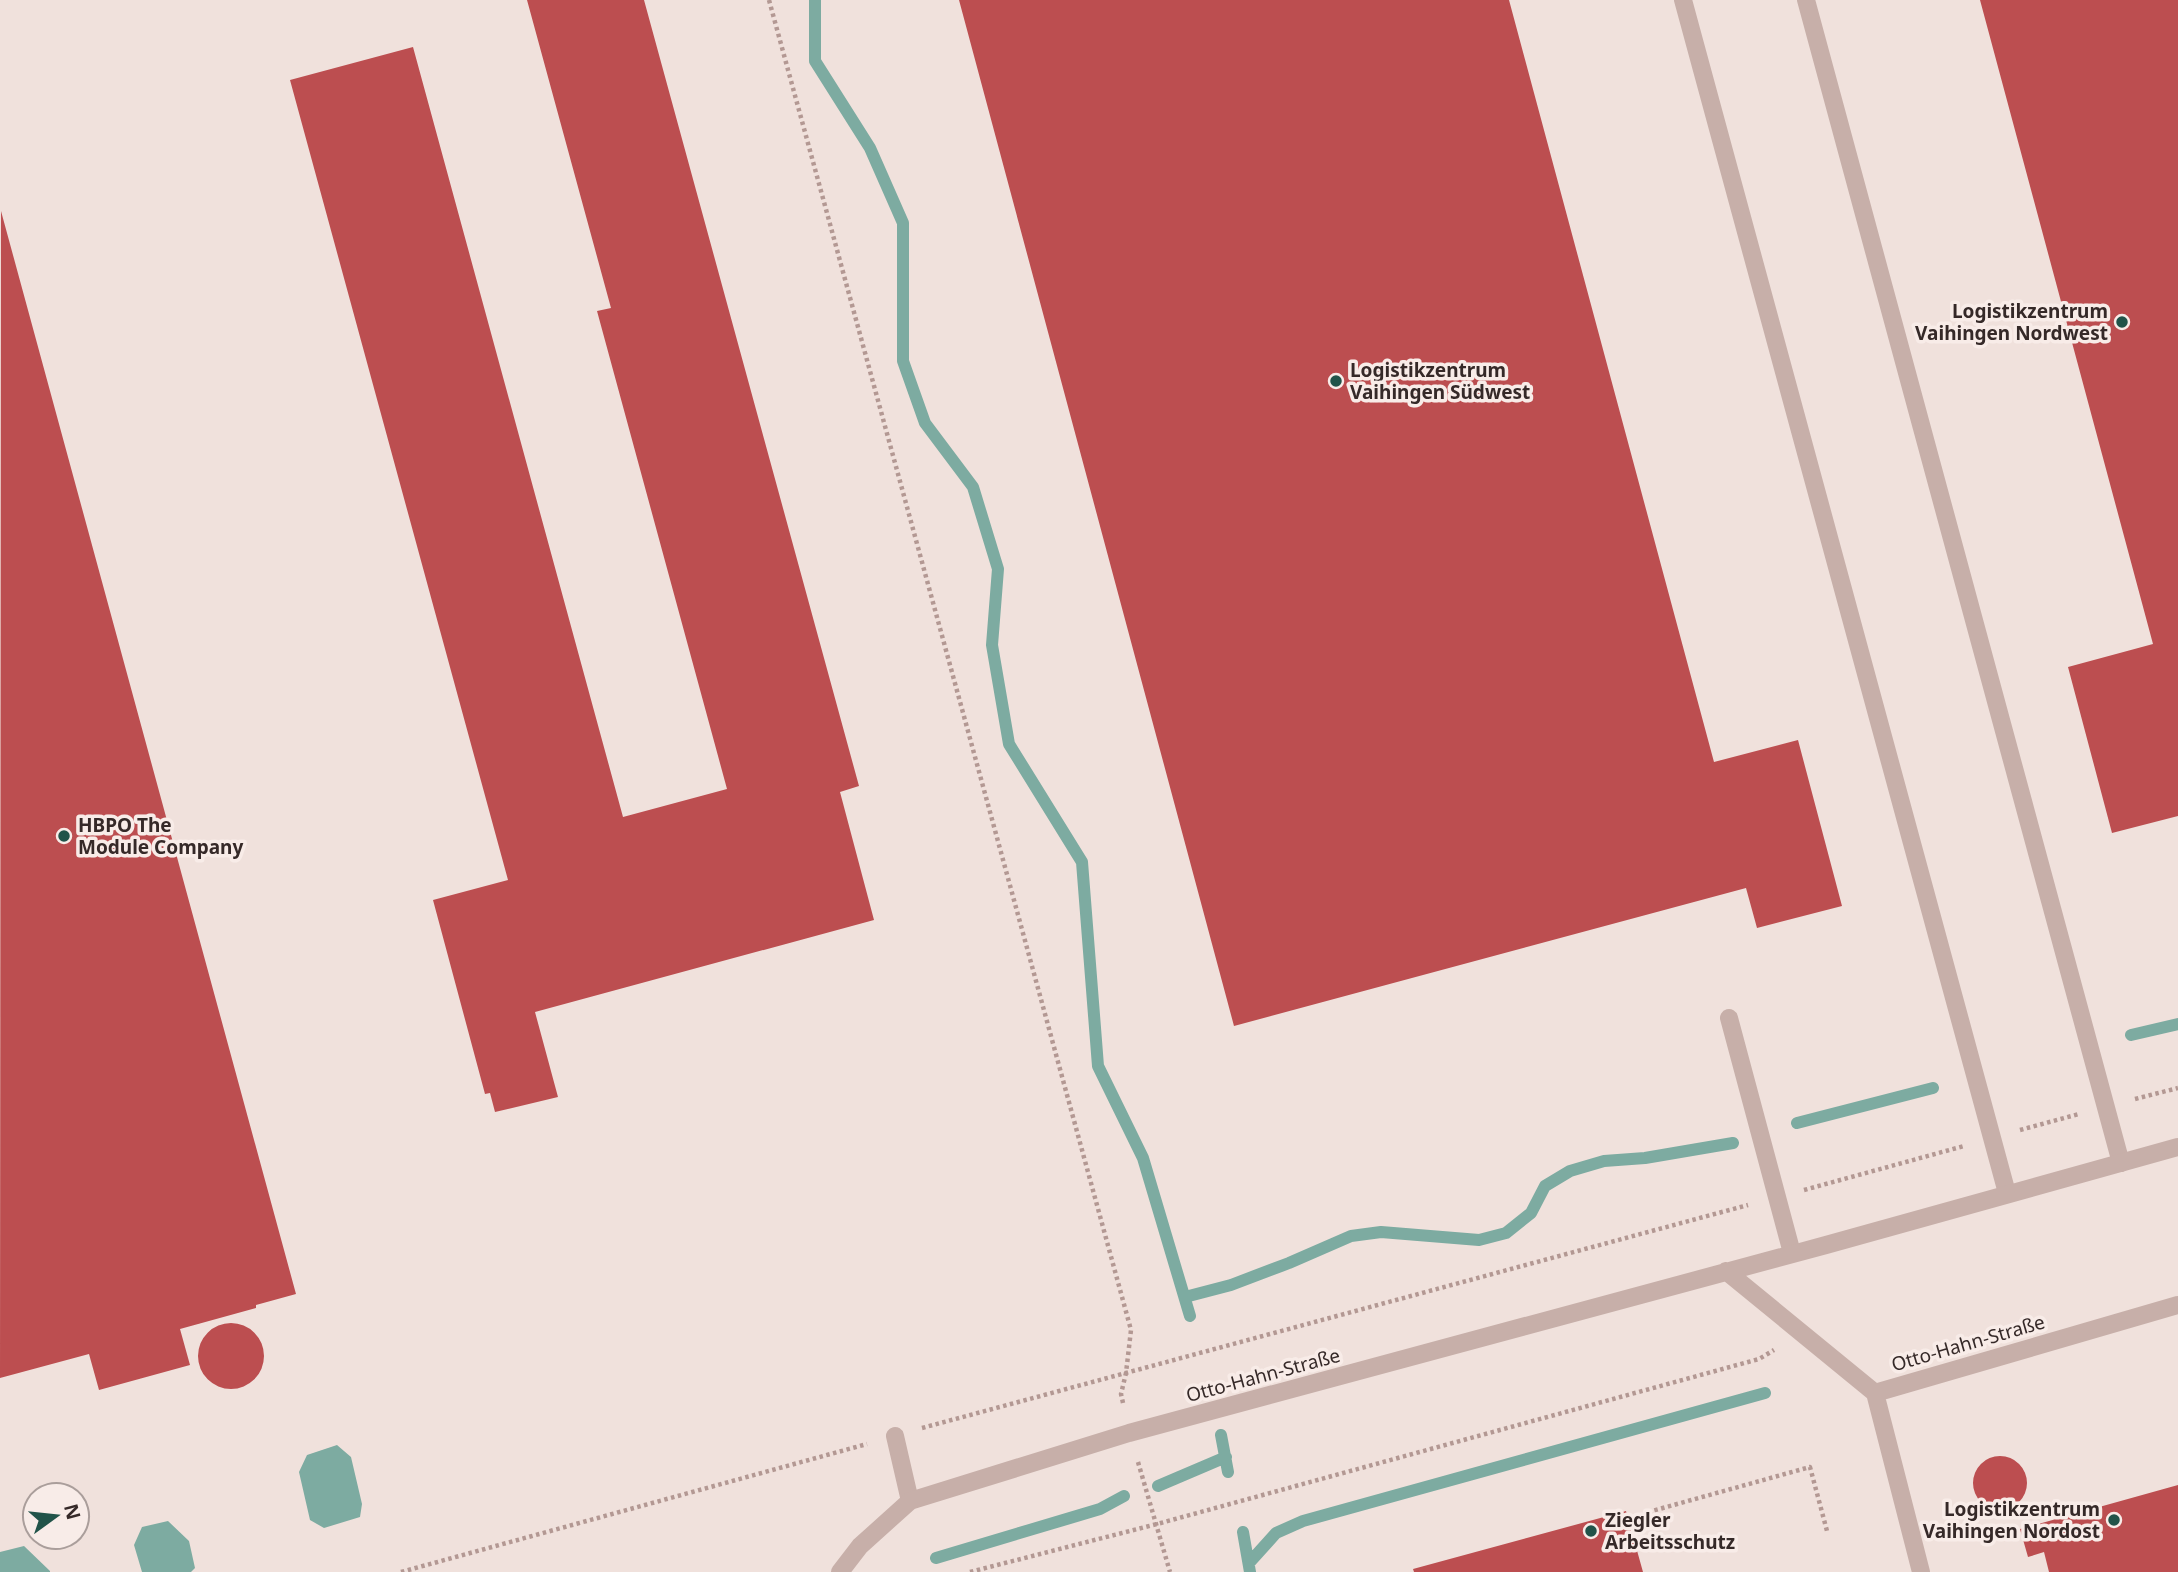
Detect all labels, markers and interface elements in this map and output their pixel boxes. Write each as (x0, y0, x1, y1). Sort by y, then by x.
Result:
place label: Logistikzentrum Vaihingen Nordwest (1915, 298, 2108, 346)
marker: Logistikzentrum Vaihingen Nordwest (2114, 314, 2130, 330)
place label: Logistikzentrum Vaihingen Südwest (1350, 357, 1530, 405)
marker: Logistikzentrum Vaihingen Südwest (1328, 373, 1344, 389)
place label: HBPO The Module Company (78, 812, 243, 860)
marker: HBPO The Module Company (56, 828, 72, 844)
street label: Otto-Hahn-Straße (1888, 1309, 2048, 1377)
street label: Otto-Hahn-Straße (1183, 1342, 1343, 1408)
north arrow (21, 1481, 91, 1551)
place label: Logistikzentrum Vaihingen Nordost (1923, 1496, 2100, 1544)
text: N (58, 1501, 87, 1522)
place label: Ziegler Arbeitsschutz (1605, 1507, 1735, 1555)
marker: Logistikzentrum Vaihingen Nordost (2106, 1512, 2122, 1528)
marker: Ziegler Arbeitsschutz (1583, 1523, 1599, 1539)

